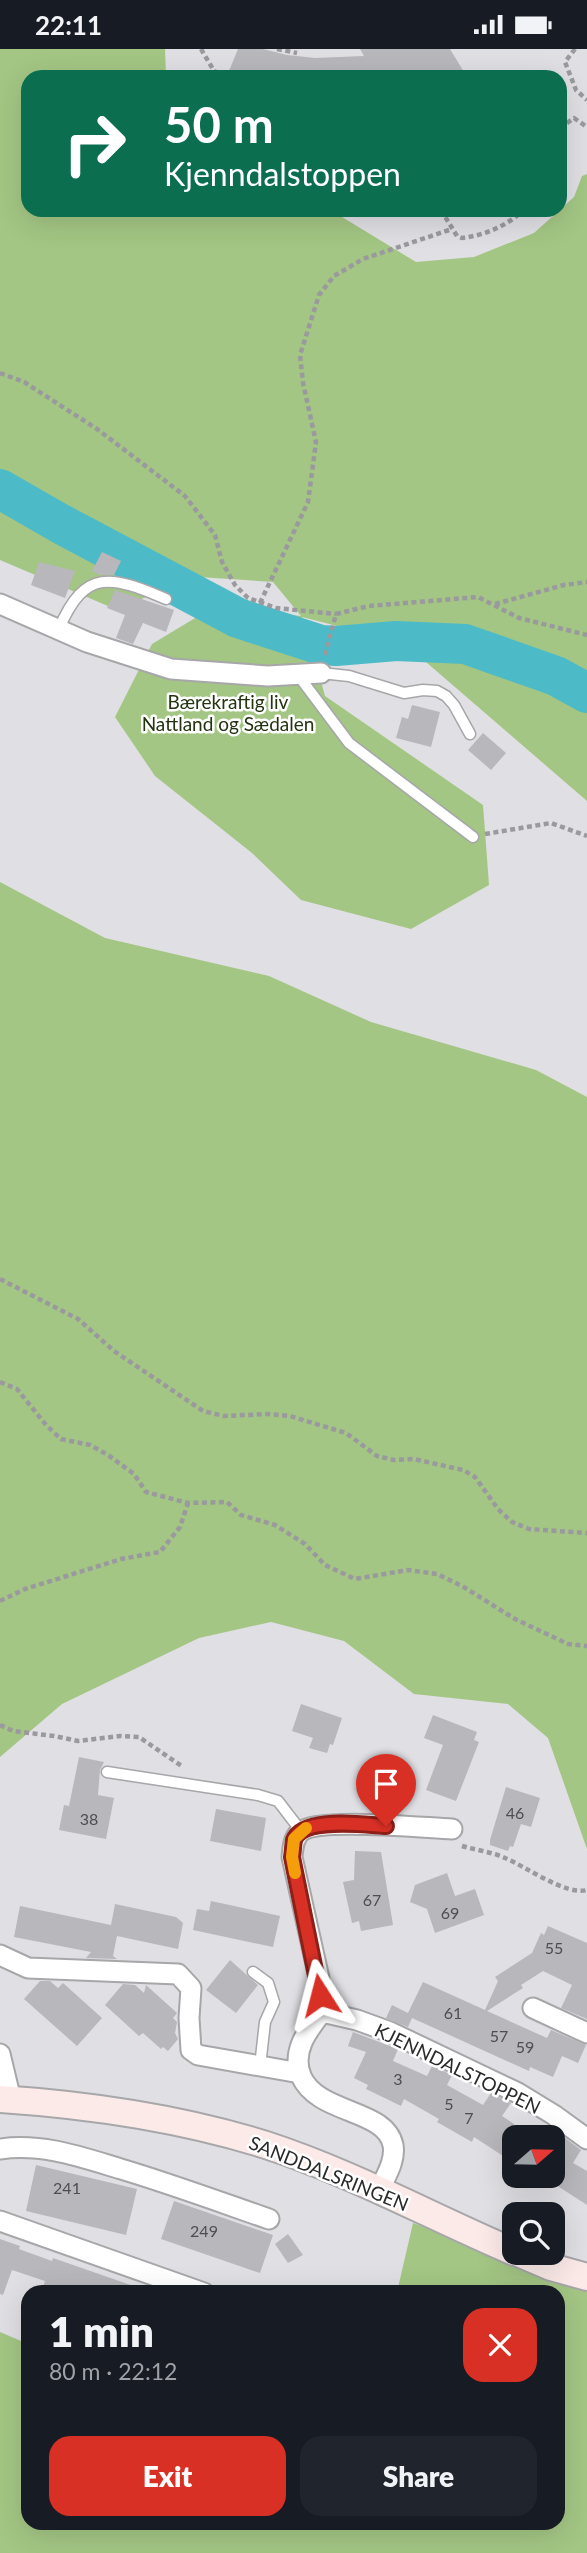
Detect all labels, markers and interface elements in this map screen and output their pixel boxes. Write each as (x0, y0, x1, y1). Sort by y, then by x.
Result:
text: 22:11 (35, 9, 102, 41)
text: 50 m (164, 95, 274, 153)
icon: right (49, 98, 140, 189)
text: Kjenndalstoppen (164, 154, 401, 193)
park label: Bærekraftig liv Nattland og Sædalen (142, 690, 314, 735)
pin (356, 1754, 416, 1826)
icon: arrive (367, 1765, 405, 1803)
house number: 46 (506, 1803, 524, 1822)
house number: 38 (80, 1809, 98, 1828)
house number: 67 (363, 1890, 381, 1909)
house number: 69 (441, 1903, 459, 1922)
house number: 55 (545, 1938, 563, 1957)
position arrow (283, 1958, 357, 2032)
house number: 61 (444, 2003, 462, 2022)
street label: KJENNDALSTOPPEN (371, 2018, 545, 2118)
house number: 57 (490, 2026, 508, 2045)
house number: 59 (516, 2037, 534, 2056)
house number: 3 (393, 2069, 403, 2088)
house number: 5 (444, 2094, 454, 2113)
house number: 7 (464, 2108, 474, 2127)
north arrow (502, 2125, 565, 2187)
map controls (502, 2125, 565, 2265)
street label: SANDDALSRINGEN (246, 2130, 412, 2216)
house number: 241 (53, 2178, 81, 2197)
button: search (502, 2202, 565, 2265)
house number: 249 (190, 2221, 218, 2240)
text: 1 min (49, 2306, 154, 2356)
button: close (463, 2308, 537, 2382)
text: 80 m · 22:12 (49, 2357, 177, 2385)
button: Exit (49, 2436, 286, 2516)
button: Share (300, 2436, 537, 2516)

